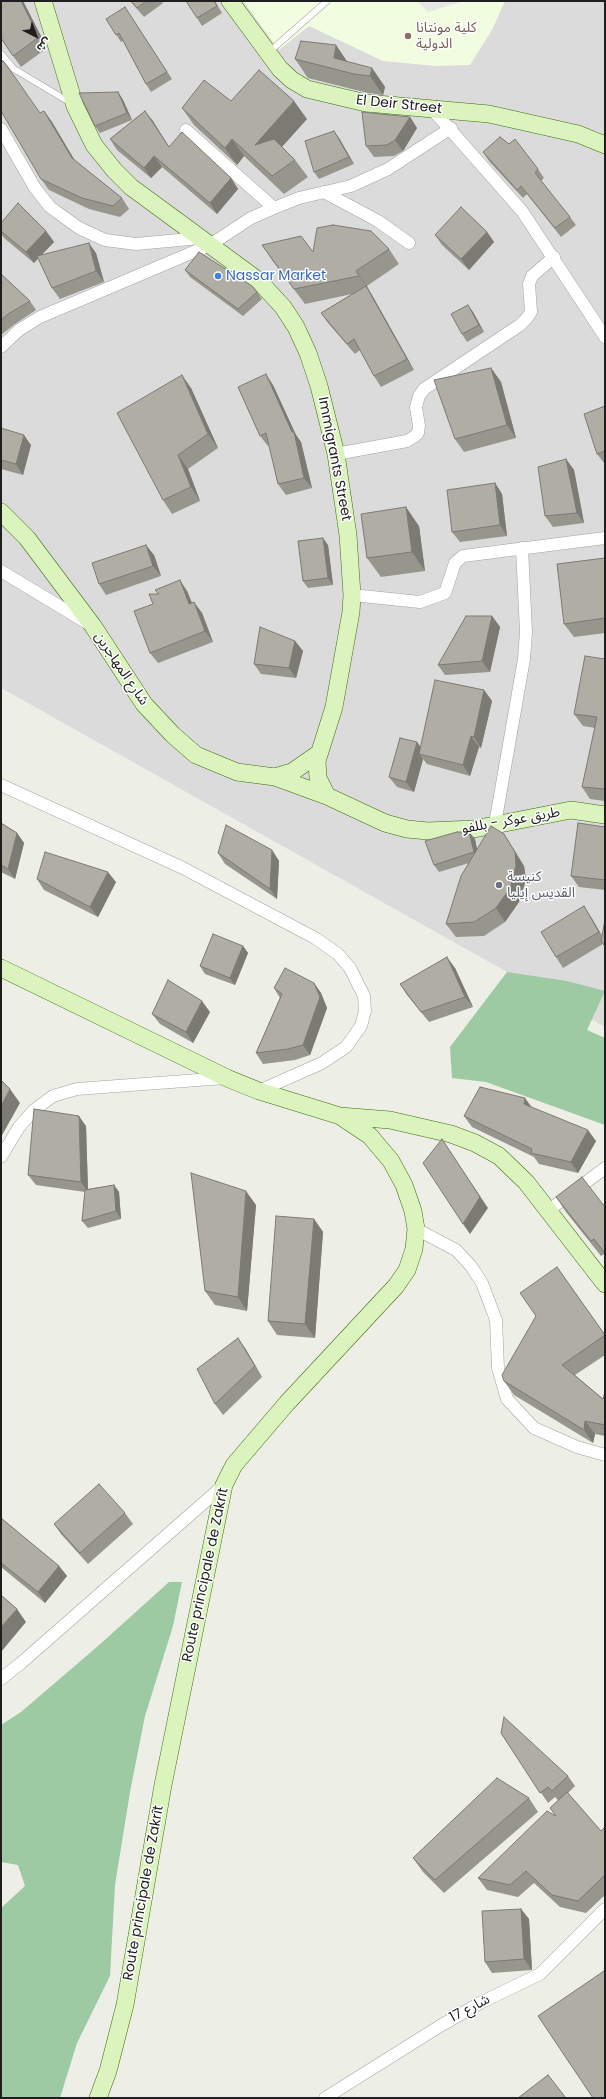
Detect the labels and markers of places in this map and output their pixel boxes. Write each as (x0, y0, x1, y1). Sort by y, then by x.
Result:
place label: كلية مونتانا الدولية (416, 20, 477, 52)
marker: كلية مونتانا الدولية (403, 31, 413, 41)
place label: Nassar Market (226, 268, 326, 284)
marker: Nassar Market (213, 271, 223, 281)
place label: كنيسة القديس إيليا (507, 869, 575, 902)
marker: كنيسة القديس إيليا (494, 880, 504, 890)

